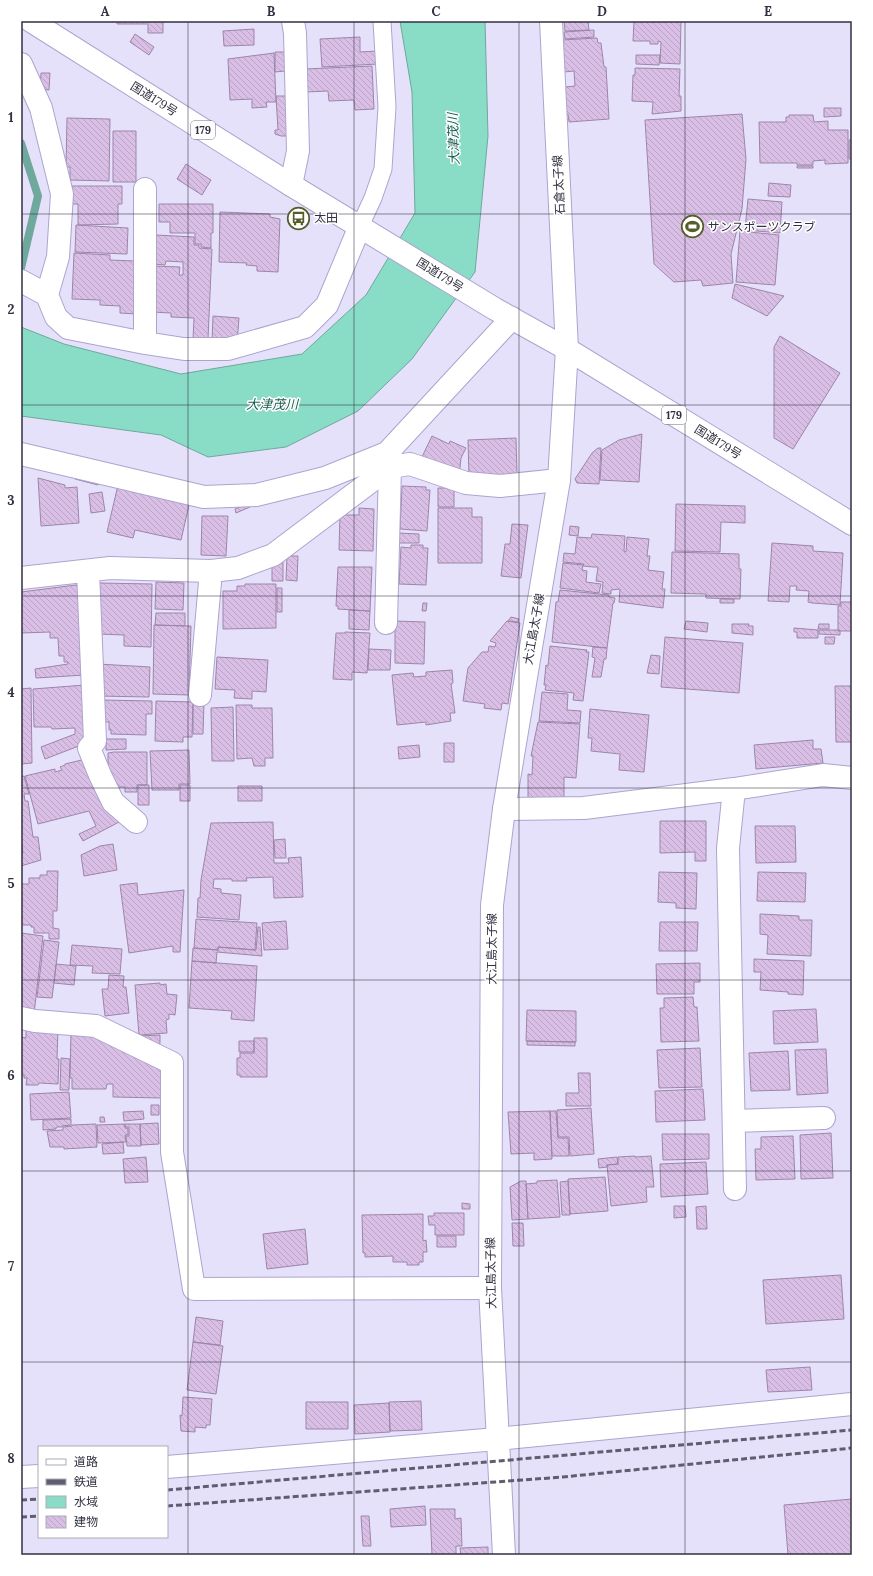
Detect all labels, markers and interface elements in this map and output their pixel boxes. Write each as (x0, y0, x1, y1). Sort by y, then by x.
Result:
text: A (101, 3, 110, 20)
text: B (267, 3, 276, 20)
text: C (432, 3, 441, 20)
text: D (597, 3, 607, 20)
text: E (764, 3, 772, 20)
street label: 国道179号 (128, 78, 181, 119)
text: 1 (8, 109, 14, 126)
water label: 大津茂川 (444, 111, 463, 165)
road number: 179 (191, 121, 215, 139)
street label: 石倉太子線 (549, 155, 568, 215)
bus stop icon: 太田 (285, 205, 311, 231)
place label: 太田 (314, 210, 338, 225)
sports icon: サンスポーツクラブ (679, 214, 705, 240)
place label: サンスポーツクラブ (708, 219, 816, 234)
street label: 国道179号 (414, 254, 467, 295)
text: 2 (8, 301, 15, 318)
water label: 大津茂川 (246, 396, 300, 413)
road number: 179 (662, 406, 686, 424)
street label: 国道179号 (692, 421, 745, 462)
text: 3 (7, 492, 15, 509)
street label: 大江島太子線 (520, 592, 547, 666)
text: 4 (7, 684, 15, 701)
text: 5 (7, 875, 15, 892)
street label: 大江島太子線 (484, 913, 499, 985)
text: 6 (7, 1067, 15, 1084)
street label: 大江島太子線 (482, 1237, 499, 1309)
text: 7 (8, 1258, 14, 1275)
legend (38, 1446, 168, 1538)
text: 8 (7, 1450, 15, 1467)
text: 道路 (74, 1454, 98, 1469)
text: 鉄道 (74, 1474, 98, 1489)
text: 水域 (74, 1494, 98, 1509)
text: 建物 (74, 1514, 98, 1529)

